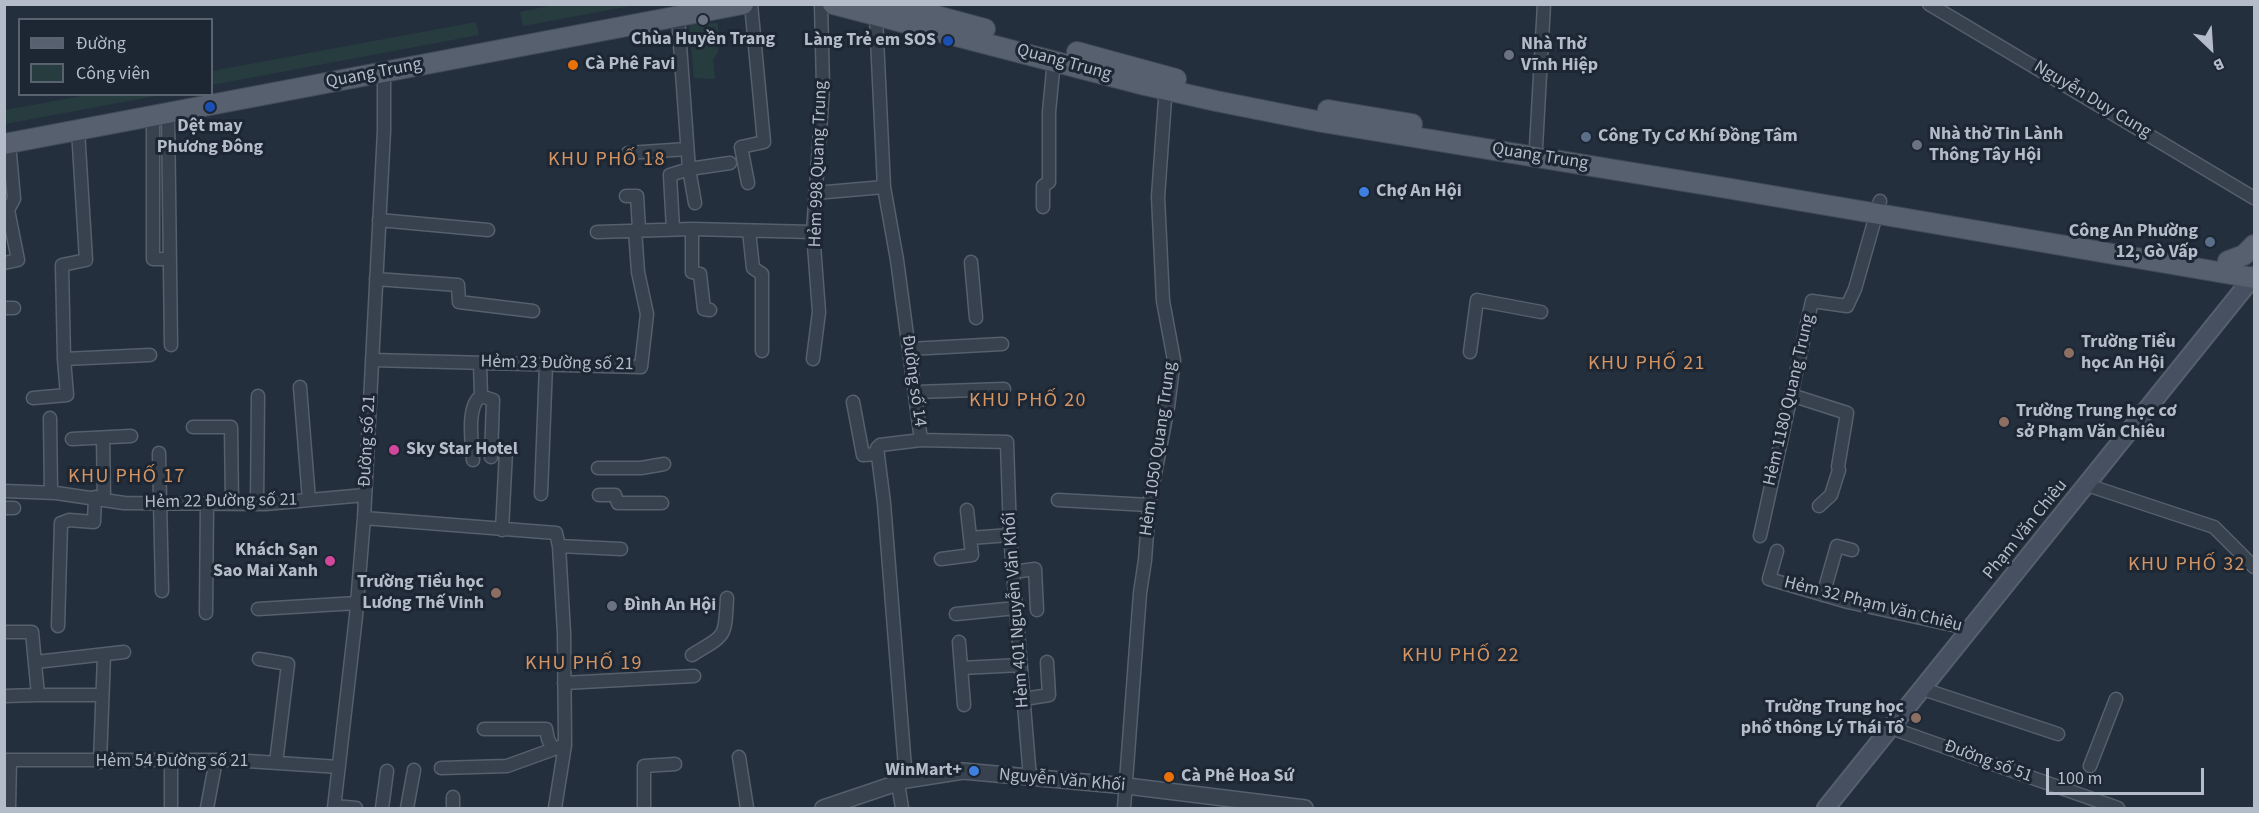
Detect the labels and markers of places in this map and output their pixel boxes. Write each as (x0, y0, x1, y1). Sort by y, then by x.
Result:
marker: Chùa Huyền Trang (696, 13, 710, 27)
place label: Chùa Huyền Trang (631, 29, 775, 51)
place label: Làng Trẻ em SOS (804, 30, 936, 52)
marker: Làng Trẻ em SOS (941, 34, 955, 48)
place label: Nhà Thờ Vĩnh Hiệp (1521, 34, 1598, 76)
marker: Nhà Thờ Vĩnh Hiệp (1502, 48, 1516, 62)
place label: Cà Phê Favi (585, 54, 675, 76)
marker: Cà Phê Favi (566, 58, 580, 72)
marker: Dệt may Phương Đông (203, 100, 217, 114)
place label: Dệt may Phương Đông (157, 116, 263, 158)
place label: Nhà thờ Tin Lành Thông Tây Hội (1929, 124, 2063, 166)
place label: Công Ty Cơ Khí Đồng Tâm (1598, 126, 1798, 148)
marker: Công Ty Cơ Khí Đồng Tâm (1579, 130, 1593, 144)
marker: Nhà thờ Tin Lành Thông Tây Hội (1910, 138, 1924, 152)
place label: Chợ An Hội (1376, 181, 1462, 203)
marker: Chợ An Hội (1357, 185, 1371, 199)
place label: Công An Phường 12, Gò Vấp (2069, 221, 2198, 264)
marker: Công An Phường 12, Gò Vấp (2203, 235, 2217, 249)
place label: Trường Tiểu học An Hội (2081, 332, 2176, 374)
marker: Trường Tiểu học An Hội (2062, 346, 2076, 360)
place label: Trường Trung học cơ sở Phạm Văn Chiêu (2016, 401, 2177, 444)
marker: Trường Trung học cơ sở Phạm Văn Chiêu (1997, 415, 2011, 429)
place label: Sky Star Hotel (406, 439, 518, 461)
marker: Sky Star Hotel (387, 443, 401, 457)
place label: Khách Sạn Sao Mai Xanh (213, 540, 318, 582)
marker: Khách Sạn Sao Mai Xanh (323, 554, 337, 568)
place label: Trường Tiểu học Lương Thế Vinh (357, 572, 484, 614)
marker: Trường Tiểu học Lương Thế Vinh (489, 586, 503, 600)
place label: Đình An Hội (624, 595, 716, 617)
marker: Đình An Hội (605, 599, 619, 613)
place label: Trường Trung học phổ thông Lý Thái Tổ (1741, 697, 1904, 740)
marker: Trường Trung học phổ thông Lý Thái Tổ (1909, 711, 1923, 725)
place label: WinMart+ (885, 760, 962, 782)
marker: WinMart+ (967, 764, 981, 778)
place label: Cà Phê Hoa Sứ (1181, 766, 1294, 788)
marker: Cà Phê Hoa Sứ (1162, 770, 1176, 784)

